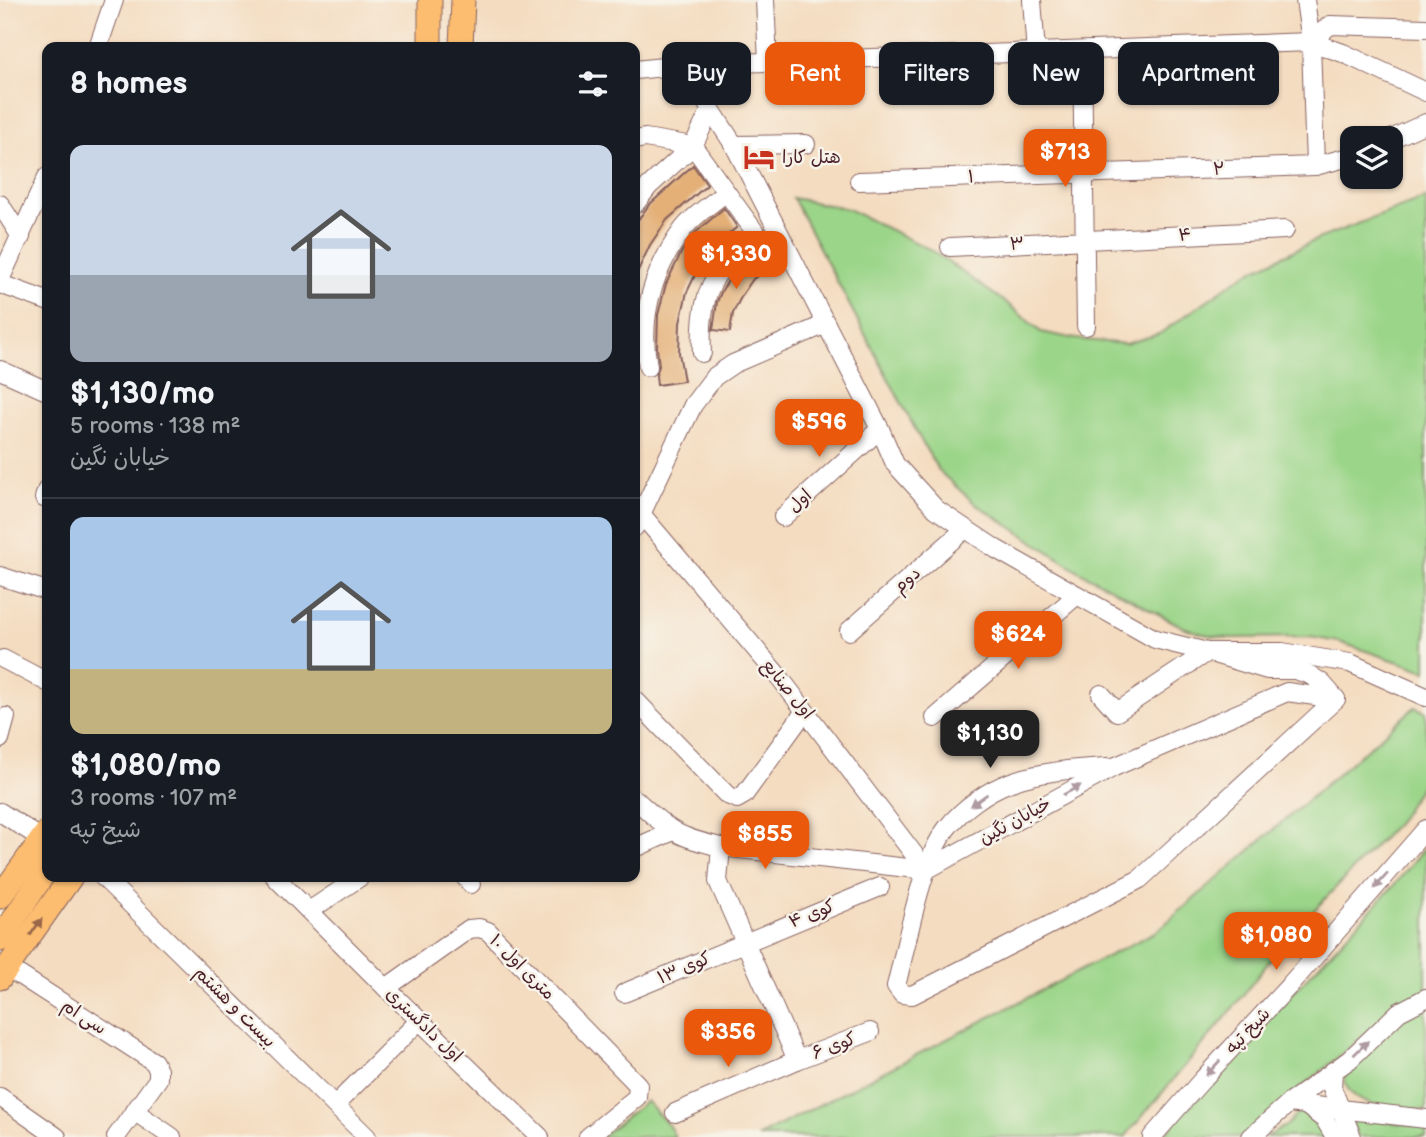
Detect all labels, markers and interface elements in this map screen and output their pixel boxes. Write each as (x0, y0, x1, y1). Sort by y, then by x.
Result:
chip: Buy (662, 42, 751, 105)
chip: Rent (765, 42, 865, 105)
chip: Filters (879, 42, 994, 105)
chip: New (1008, 42, 1104, 105)
chip: Apartment (1118, 42, 1279, 105)
icon: filters (574, 65, 612, 103)
text: 8 homes (70, 66, 187, 102)
map controls (1340, 126, 1403, 189)
button: layers (1340, 126, 1403, 189)
pin: $713 (1024, 130, 1106, 189)
text: $713 (1040, 138, 1090, 166)
hotel icon: هتل کارا (742, 140, 776, 174)
place label: هتل کارا (782, 147, 841, 168)
street label: ۲ (1213, 158, 1225, 180)
street label: ۱ (967, 166, 975, 188)
icon: home (278, 191, 404, 317)
street label: ۴ (1178, 224, 1192, 246)
pin: $1,330 (679, 232, 793, 291)
street label: ۳ (1009, 233, 1025, 255)
text: $1,330 (700, 240, 772, 268)
text: $1,130/mo (70, 376, 215, 412)
pin: $596 (778, 400, 860, 459)
text: $596 (791, 408, 847, 436)
text: 5 rooms · 138 m² (70, 412, 240, 440)
text: خیابان نگین (70, 444, 170, 472)
street label: اول (784, 485, 816, 517)
street label: دوم (889, 562, 927, 600)
icon: home (278, 563, 404, 689)
pin: $624 (977, 612, 1059, 671)
text: $624 (990, 620, 1046, 648)
street label: اول صنایع (756, 655, 819, 725)
pin: $1,130 (933, 710, 1047, 770)
text: $1,130 (956, 719, 1024, 747)
text: $1,080/mo (70, 748, 221, 784)
text: 3 rooms · 107 m² (70, 784, 237, 812)
one-way arrow (1062, 784, 1081, 796)
one-way arrow (970, 793, 988, 807)
street label: خیابان نگین (976, 793, 1054, 849)
pin: $855 (724, 812, 806, 871)
text: شیخ تپه (70, 816, 141, 844)
text: $855 (737, 820, 793, 848)
one-way arrow (1374, 872, 1389, 889)
street label: کوی ۴ (786, 895, 838, 933)
pin: $1,080 (1219, 912, 1333, 972)
one-way arrow (28, 918, 42, 936)
text: $1,080 (1240, 921, 1312, 949)
street label: ۱۰ متری اول (485, 930, 559, 1004)
street label: کوی ۱۳ (654, 947, 714, 989)
street label: بیست و هشتم (188, 962, 280, 1054)
street label: اول دادگستری (381, 983, 467, 1067)
street label: سی ام (56, 995, 110, 1042)
street label: شیخ تپه (1221, 1004, 1275, 1059)
pin: $356 (687, 1010, 769, 1069)
text: $356 (700, 1018, 756, 1046)
street label: کوی ۶ (809, 1028, 859, 1064)
one-way arrow (1352, 1041, 1369, 1057)
one-way arrow (1205, 1059, 1221, 1076)

